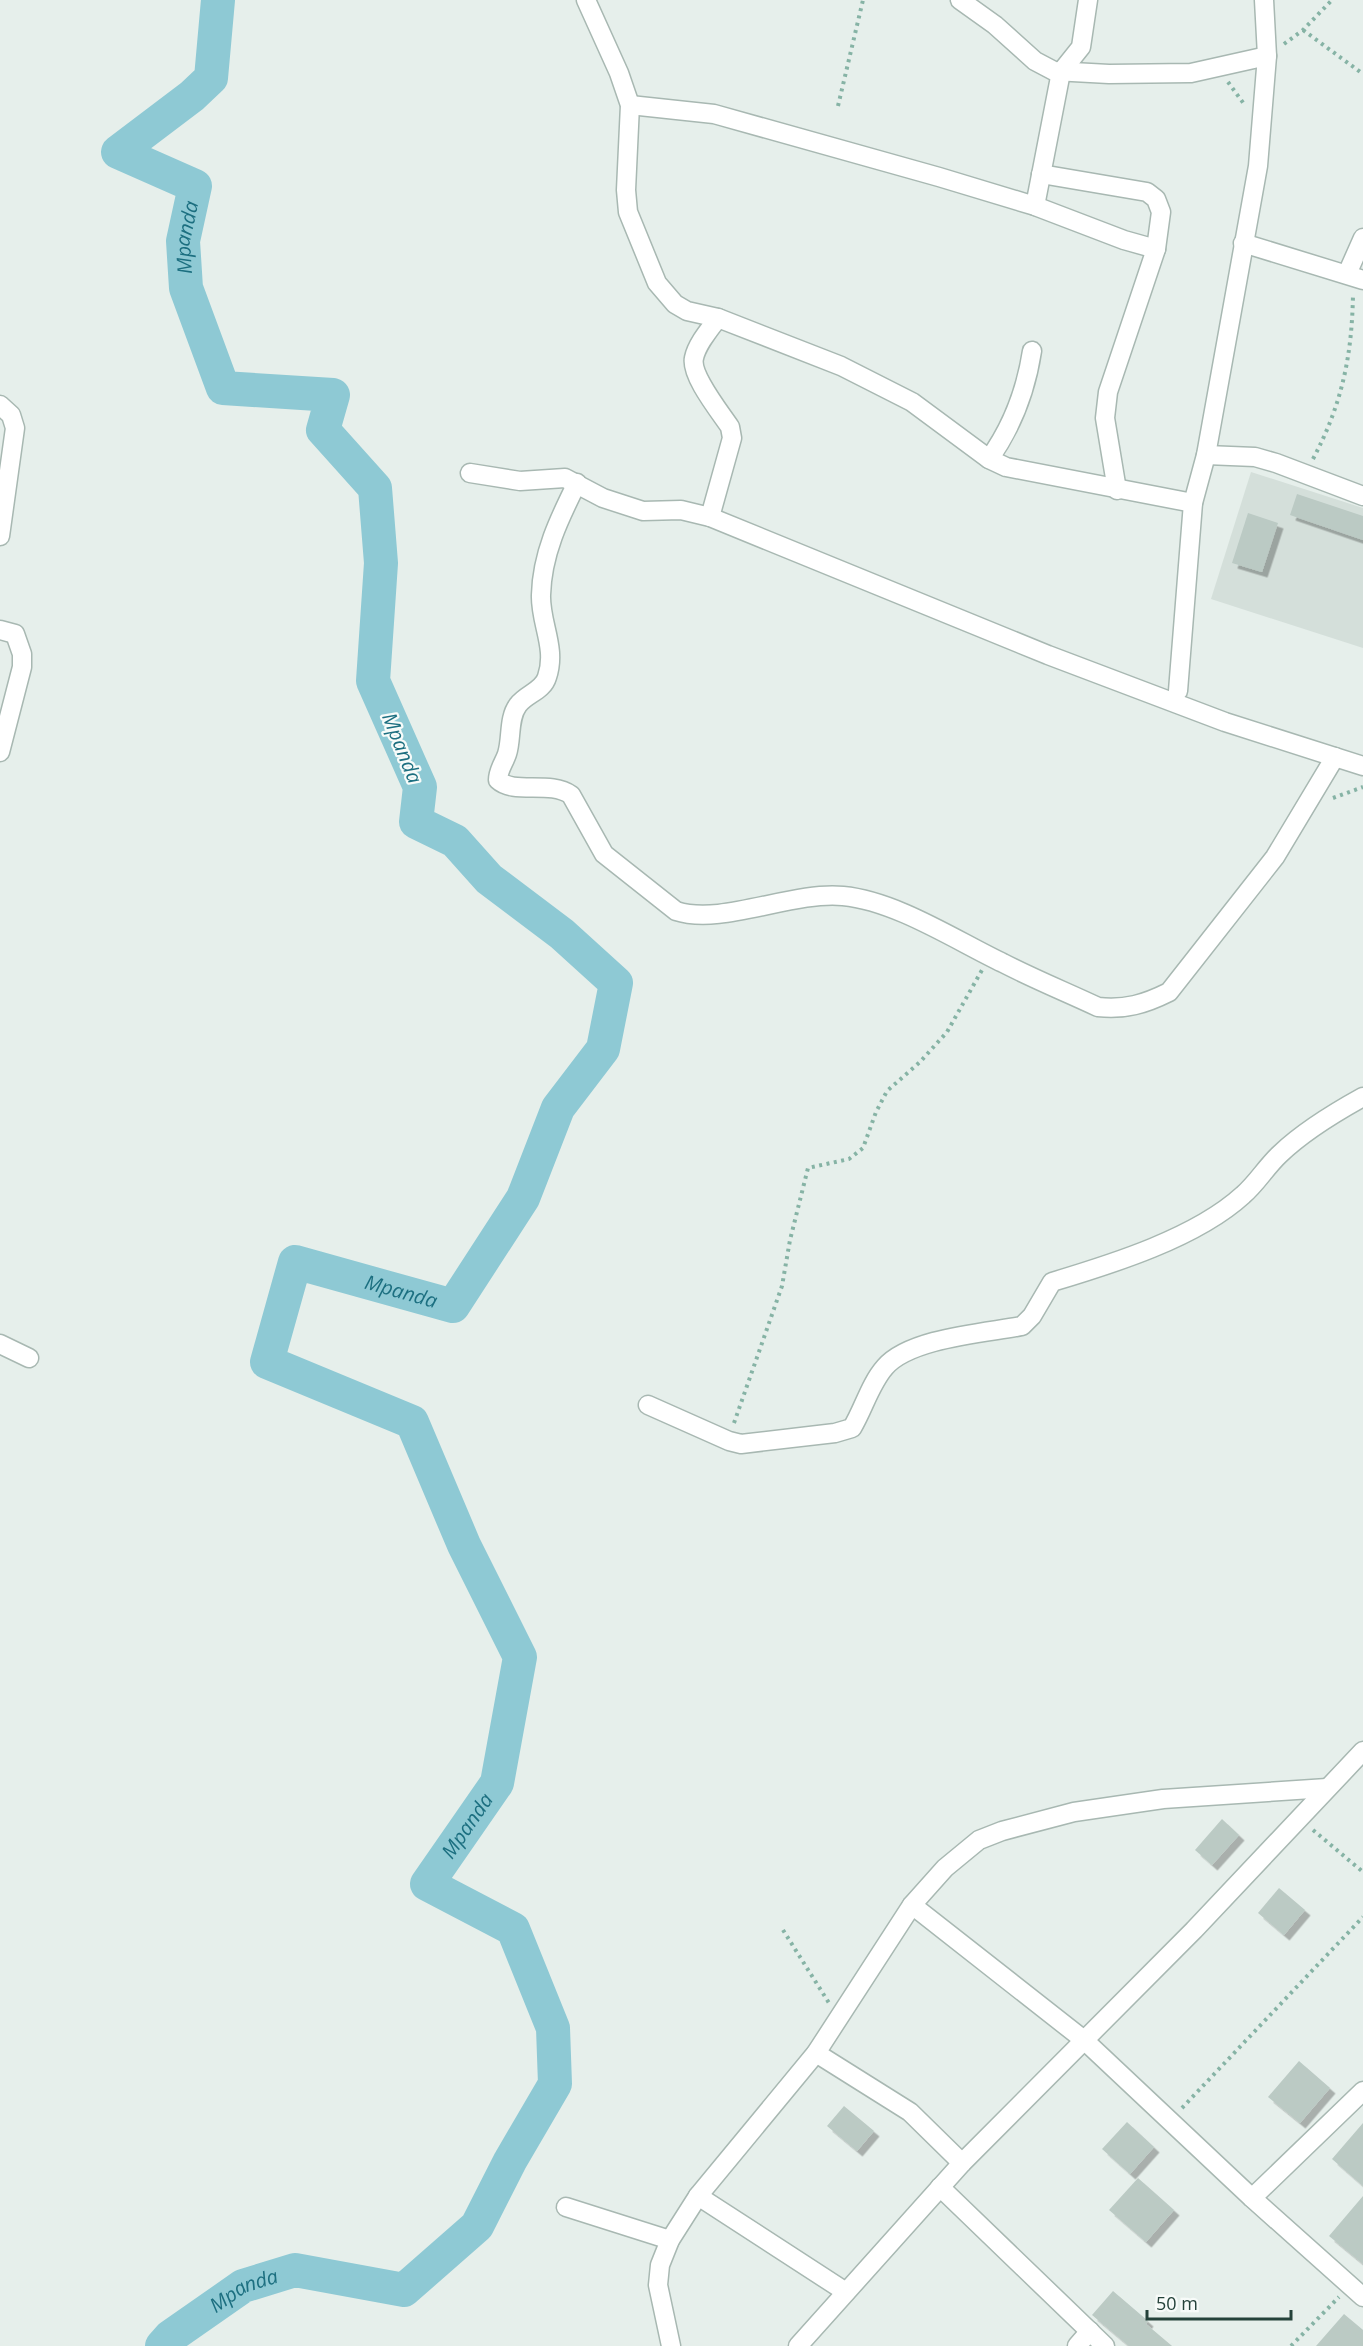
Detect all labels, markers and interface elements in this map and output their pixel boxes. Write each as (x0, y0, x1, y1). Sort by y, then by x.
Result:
water label: Mpanda (168, 198, 204, 275)
water label: Mpanda (376, 708, 429, 787)
water label: Mpanda (362, 1268, 441, 1314)
water label: Mpanda (435, 1788, 499, 1864)
water label: Mpanda (204, 2262, 281, 2318)
scale bar (1147, 2283, 1291, 2321)
text: 50 m (1156, 2291, 1198, 2315)

